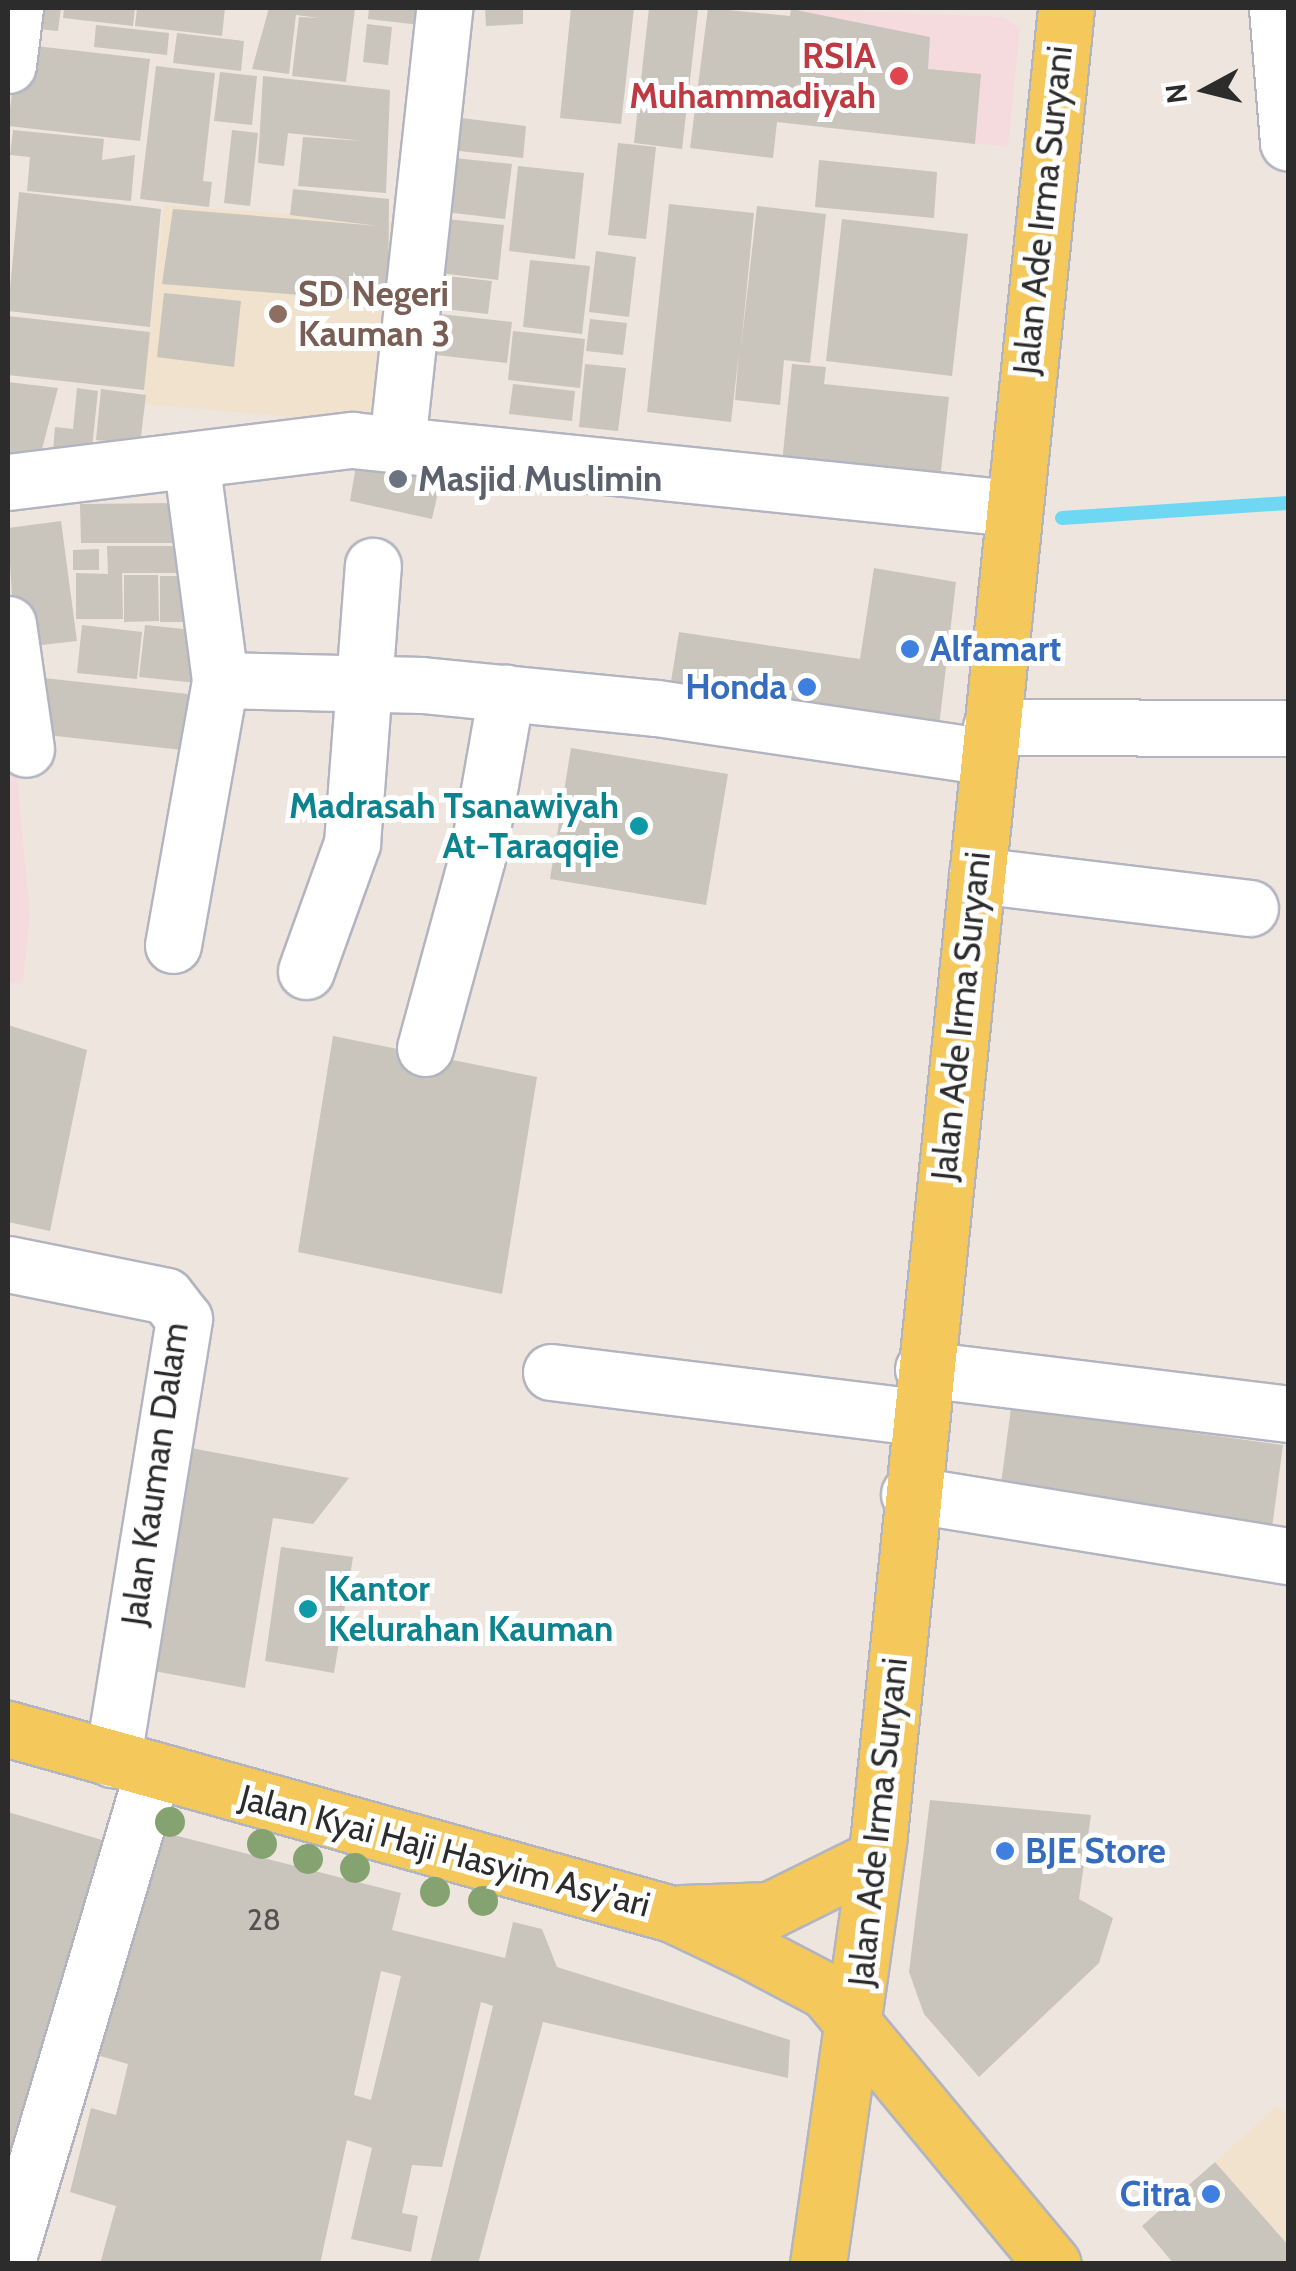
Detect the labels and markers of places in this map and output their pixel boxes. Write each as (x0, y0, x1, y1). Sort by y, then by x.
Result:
place label: RSIA Muhammadiyah (629, 35, 876, 117)
marker: RSIA Muhammadiyah (886, 63, 912, 89)
place label: SD Negeri Kauman 3 (298, 273, 450, 355)
marker: SD Negeri Kauman 3 (267, 303, 289, 325)
place label: Masjid Muslimin (418, 458, 662, 500)
marker: Masjid Muslimin (387, 468, 409, 490)
place label: Alfamart (930, 628, 1061, 670)
marker: Alfamart (899, 638, 921, 660)
place label: Honda (685, 666, 787, 708)
marker: Honda (796, 676, 818, 698)
place label: Madrasah Tsanawiyah At-Taraqqie (289, 785, 619, 867)
marker: Madrasah Tsanawiyah At-Taraqqie (628, 815, 650, 837)
place label: Kantor Kelurahan Kauman (328, 1568, 613, 1650)
marker: Kantor Kelurahan Kauman (297, 1598, 319, 1620)
place label: BJE Store (1025, 1830, 1166, 1872)
marker: BJE Store (994, 1840, 1016, 1862)
place label: Citra (1120, 2173, 1191, 2215)
marker: Citra (1200, 2183, 1222, 2205)

